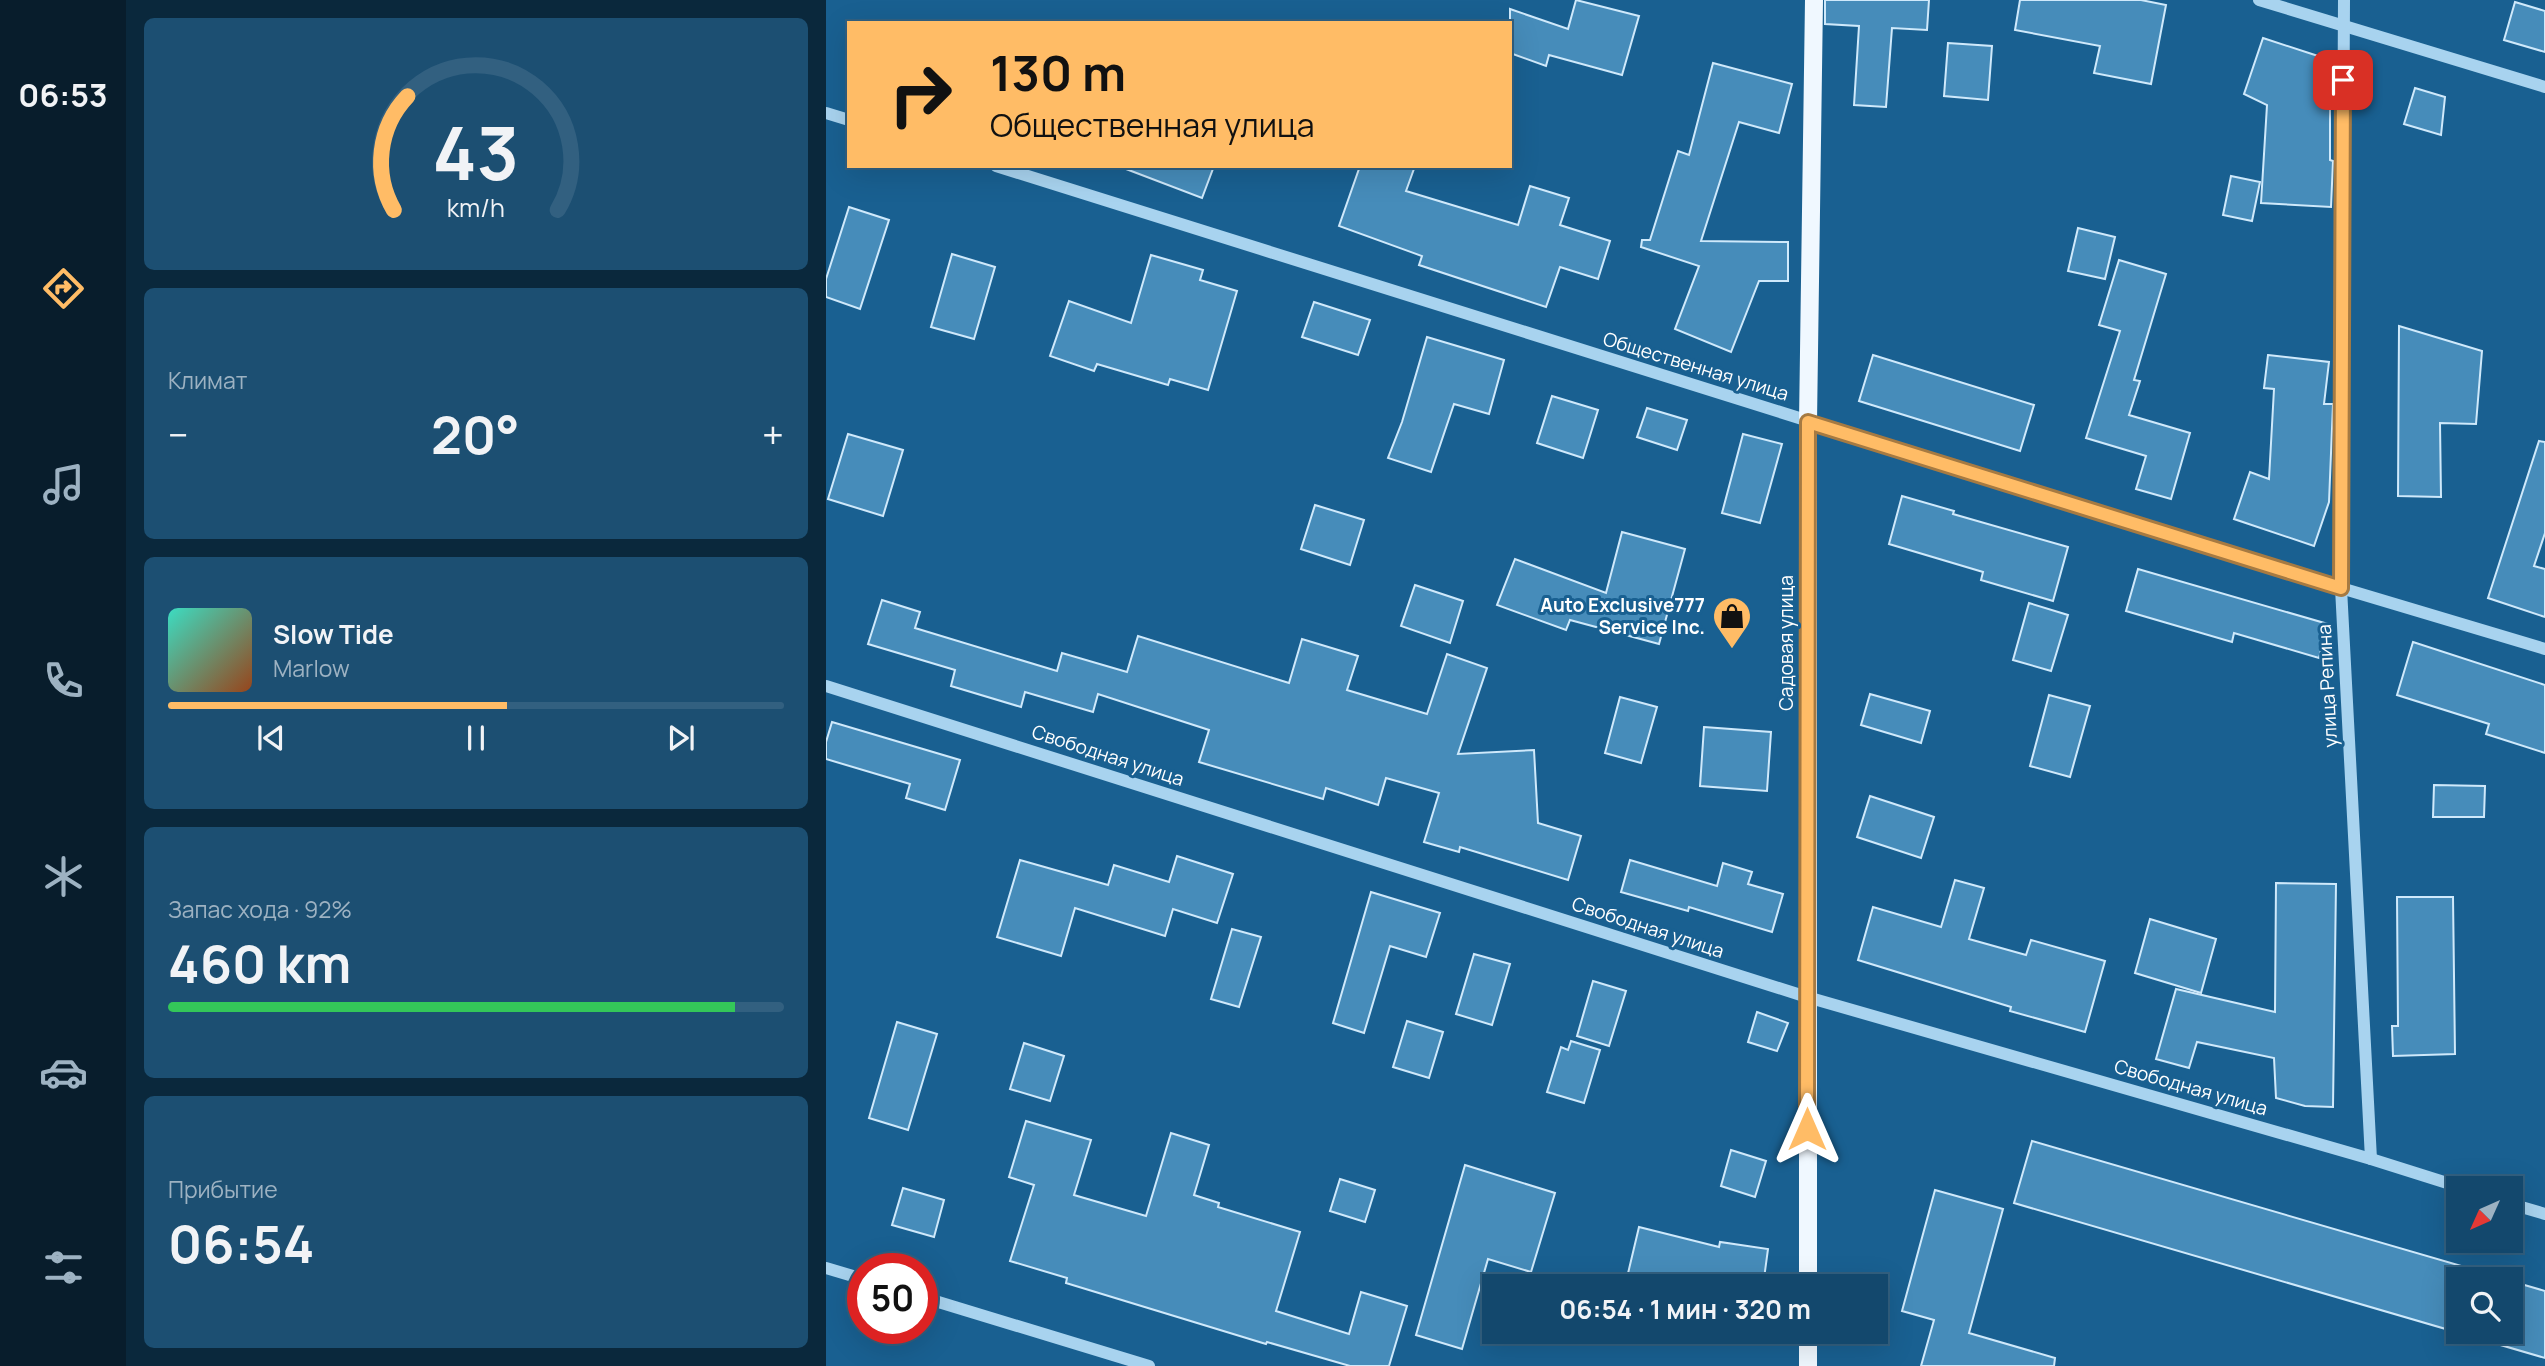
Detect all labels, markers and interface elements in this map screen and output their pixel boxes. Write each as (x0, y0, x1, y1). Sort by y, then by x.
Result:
text: 130 m (990, 39, 1126, 106)
icon: right (875, 49, 966, 140)
pin (2313, 50, 2373, 110)
icon: arrive (2324, 61, 2362, 99)
text: 06:53 (18, 73, 108, 117)
text: 43 (433, 102, 519, 202)
text: Общественная улица (990, 103, 1315, 147)
text: km/h (447, 190, 505, 225)
icon: directions (39, 264, 88, 313)
street label: Общественная улица (1600, 325, 1792, 407)
text: Климат (168, 364, 247, 396)
text: 20° (431, 399, 520, 470)
text: − (168, 408, 189, 460)
text: + (762, 408, 784, 460)
icon: music (39, 460, 88, 509)
street label: Садовая улица (1773, 575, 1799, 711)
place label: Auto Exclusive777 Service Inc. (1540, 592, 1705, 640)
shop icon: Auto Exclusive777 Service Inc. (1711, 595, 1753, 650)
text: Slow Tide (273, 616, 394, 652)
street label: улица Репина (2311, 624, 2343, 748)
text: Marlow (273, 652, 350, 684)
icon: phone (39, 656, 88, 705)
street label: Свободная улица (1029, 718, 1187, 792)
icon: previous (252, 719, 290, 757)
icon: pause (457, 719, 495, 757)
icon: next (662, 719, 700, 757)
icon: climate (39, 852, 88, 901)
street label: Свободная улица (1569, 890, 1727, 964)
text: Запас хода · 92% (168, 893, 352, 925)
text: 460 km (168, 928, 351, 999)
icon: car (39, 1048, 88, 1097)
street label: Свободная улица (2111, 1053, 2271, 1121)
position arrow (1770, 1092, 1844, 1166)
text: Прибытие (168, 1173, 278, 1205)
north arrow (2446, 1176, 2524, 1253)
map controls (2446, 1176, 2523, 1344)
text: 06:54 (168, 1208, 314, 1279)
icon: filters (39, 1243, 88, 1292)
speed limit sign: 50 (847, 1253, 938, 1344)
button: search (2446, 1267, 2523, 1344)
text: 06:54 · 1 мин · 320 m (1559, 1291, 1811, 1327)

